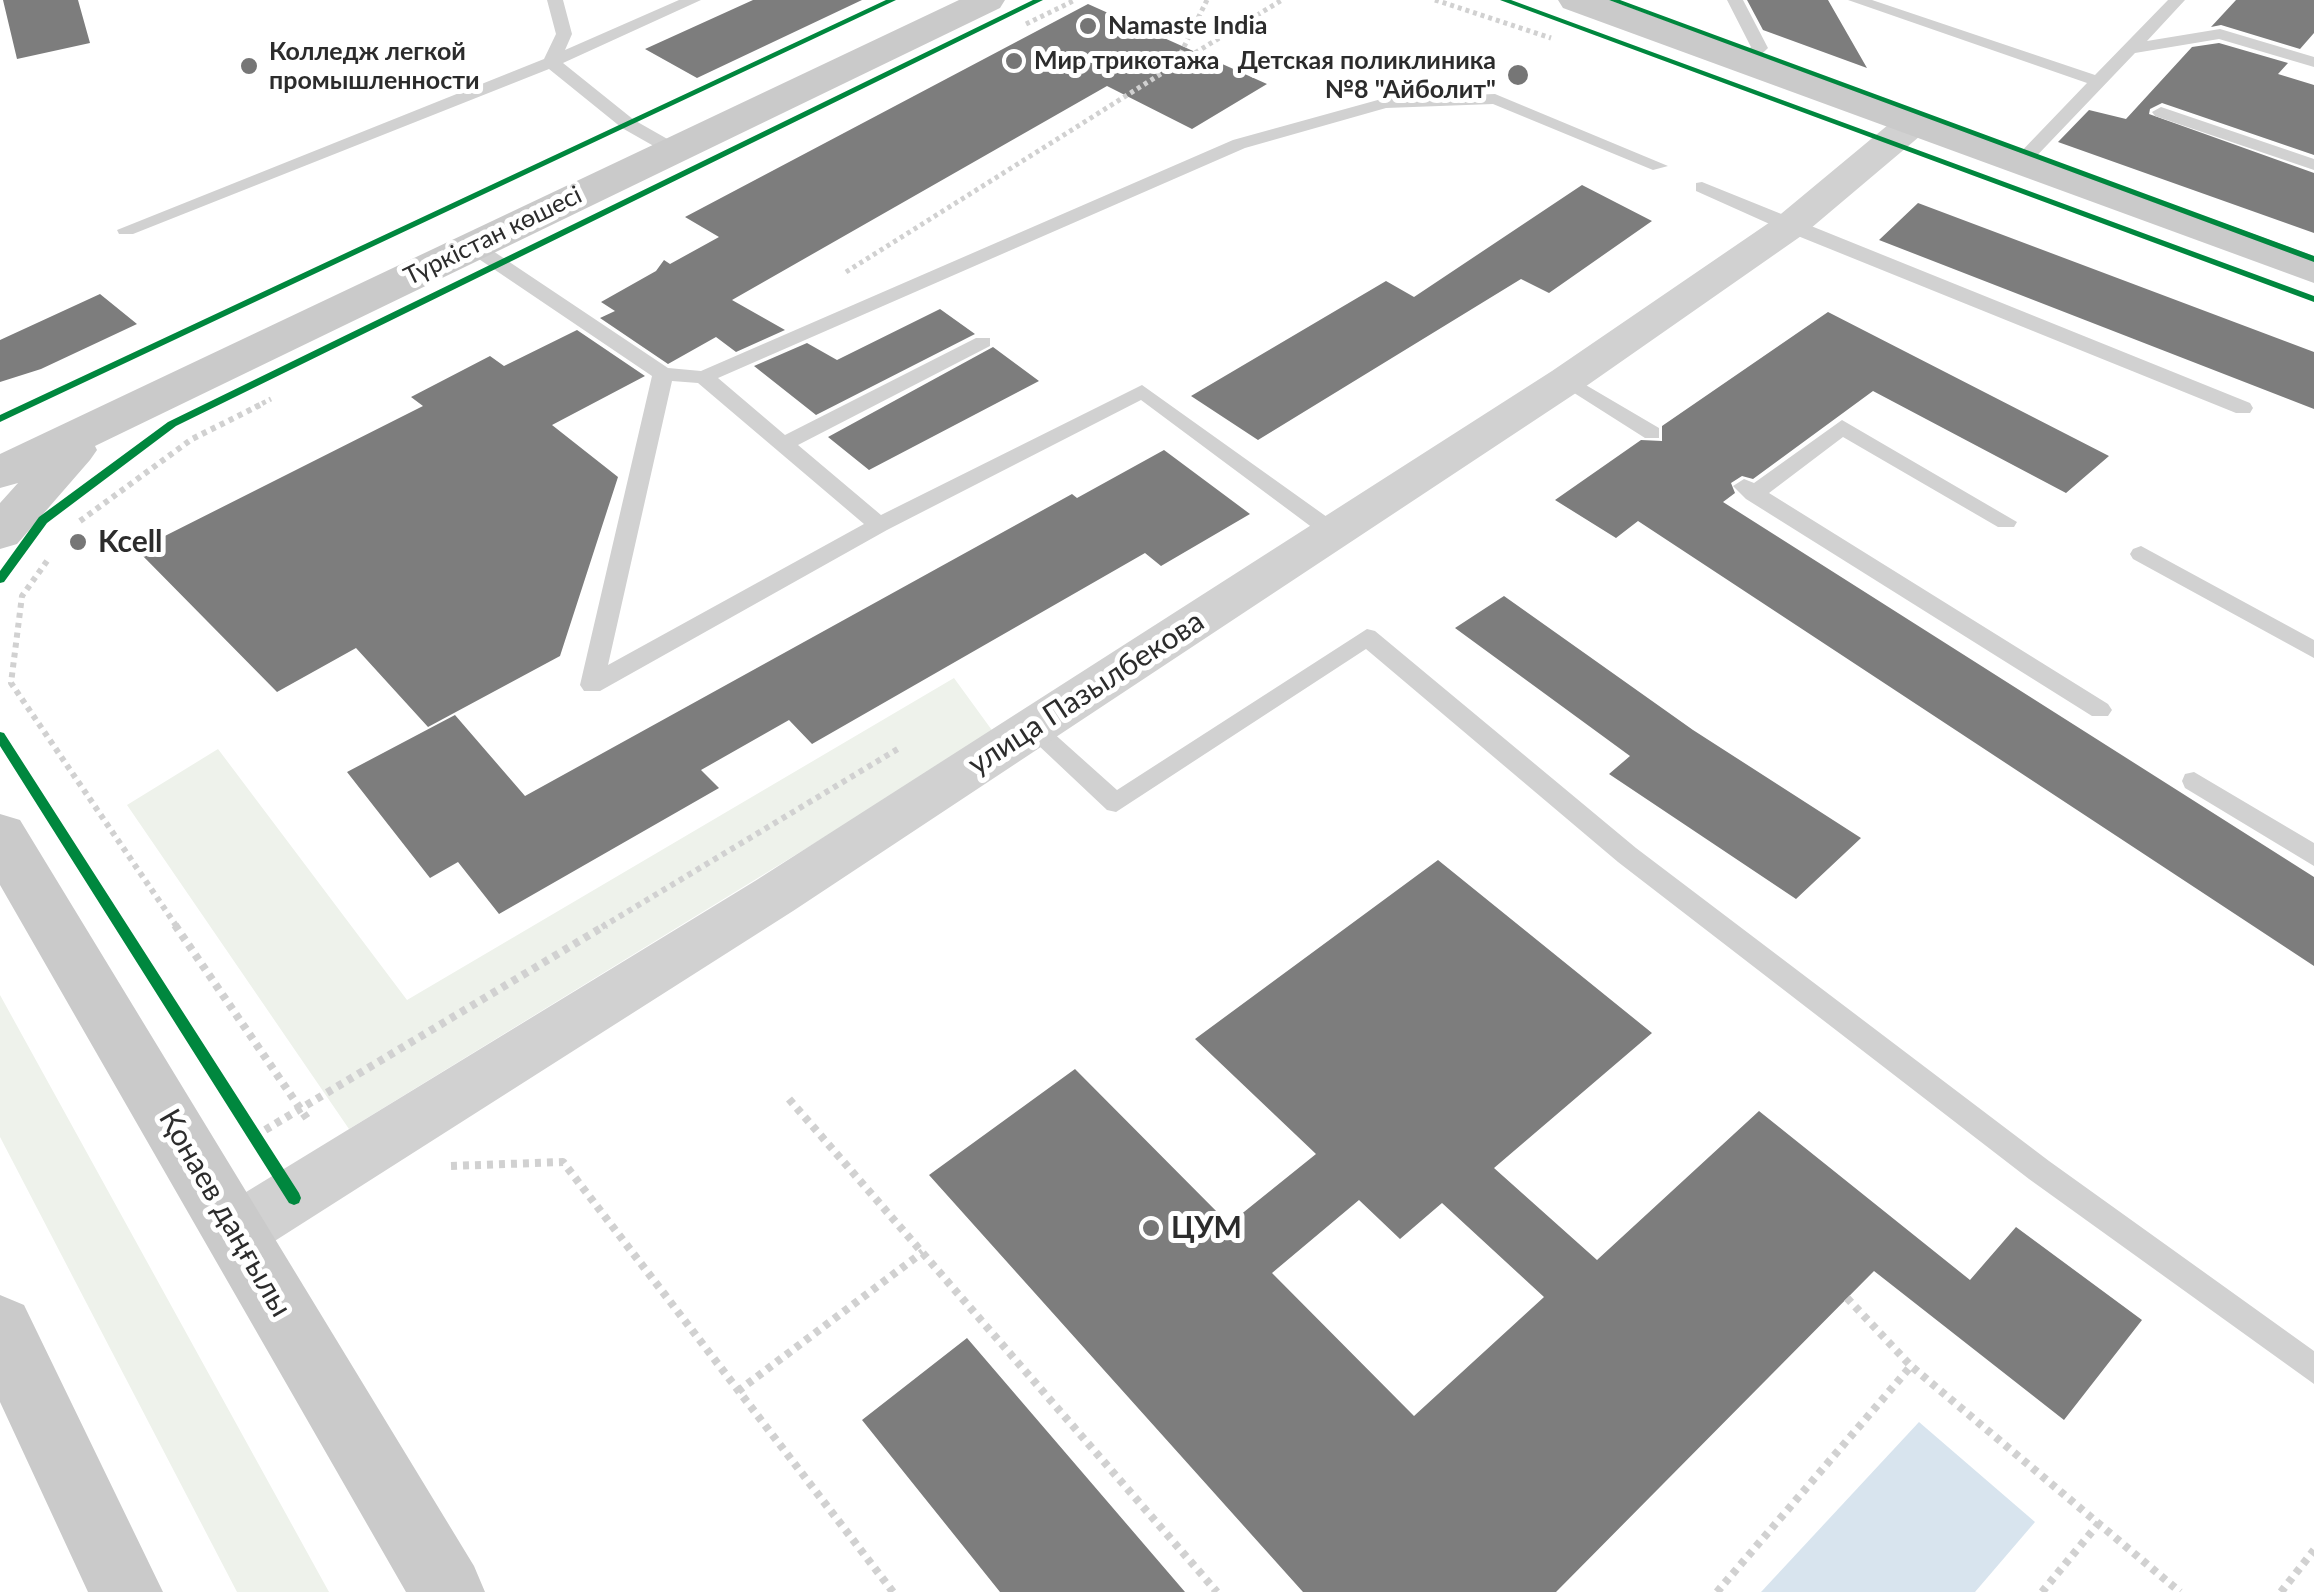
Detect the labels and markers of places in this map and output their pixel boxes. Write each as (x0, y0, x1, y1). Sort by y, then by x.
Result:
place label: Namaste India (1108, 11, 1267, 41)
marker: Namaste India (1077, 15, 1099, 37)
place label: Колледж легкой промышленности (269, 37, 480, 96)
place label: Мир трикотажа (1034, 46, 1220, 76)
place label: Детская поликлиника №8 "Айболит" (1238, 46, 1496, 105)
marker: Мир трикотажа (1003, 50, 1025, 72)
marker: Колледж легкой промышленности (238, 55, 260, 77)
marker: Детская поликлиника №8 "Айболит" (1505, 62, 1531, 88)
place label: Kcell (98, 524, 163, 560)
marker: Kcell (67, 531, 89, 553)
place label: ЦУМ (1171, 1210, 1242, 1246)
marker: ЦУМ (1140, 1217, 1162, 1239)

